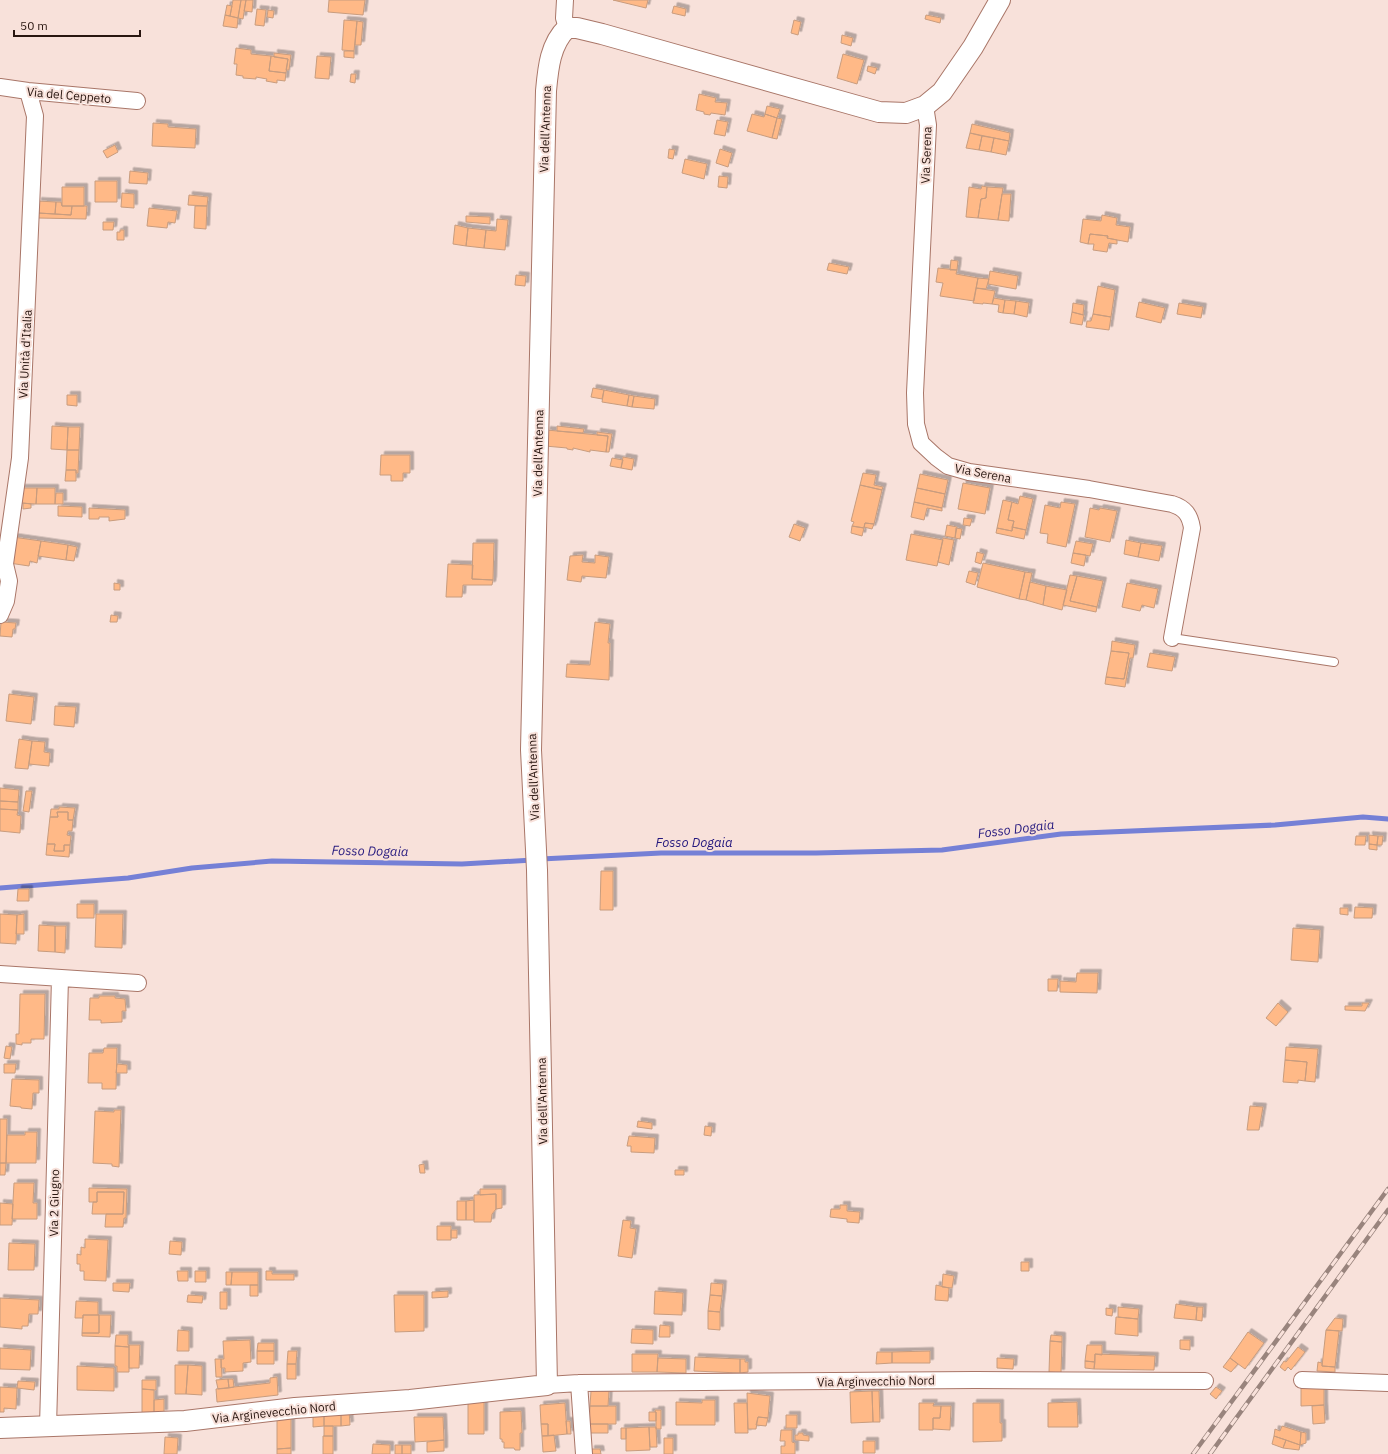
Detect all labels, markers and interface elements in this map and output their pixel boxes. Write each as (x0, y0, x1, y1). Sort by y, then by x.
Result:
scale bar (14, 12, 140, 38)
text: 50 m (20, 18, 48, 33)
street label: Via del Ceppeto (26, 84, 112, 106)
street label: Via dell'Antenna (536, 85, 554, 173)
street label: Via Serena (918, 126, 935, 184)
street label: Via Unità d'Italia (15, 309, 35, 399)
street label: Via dell'Antenna (530, 409, 546, 497)
street label: Via Serena (953, 460, 1013, 486)
street label: Via dell'Antenna (524, 733, 542, 821)
water label: Fosso Dogaia (977, 816, 1055, 842)
water label: Fosso Dogaia (655, 834, 733, 851)
water label: Fosso Dogaia (331, 842, 409, 860)
street label: Via dell'Antenna (534, 1057, 550, 1145)
street label: Via 2 Giugno (46, 1169, 62, 1237)
street label: Via Arginvecchio Nord (817, 1372, 935, 1390)
street label: Via Arginevecchio Nord (211, 1398, 337, 1426)

